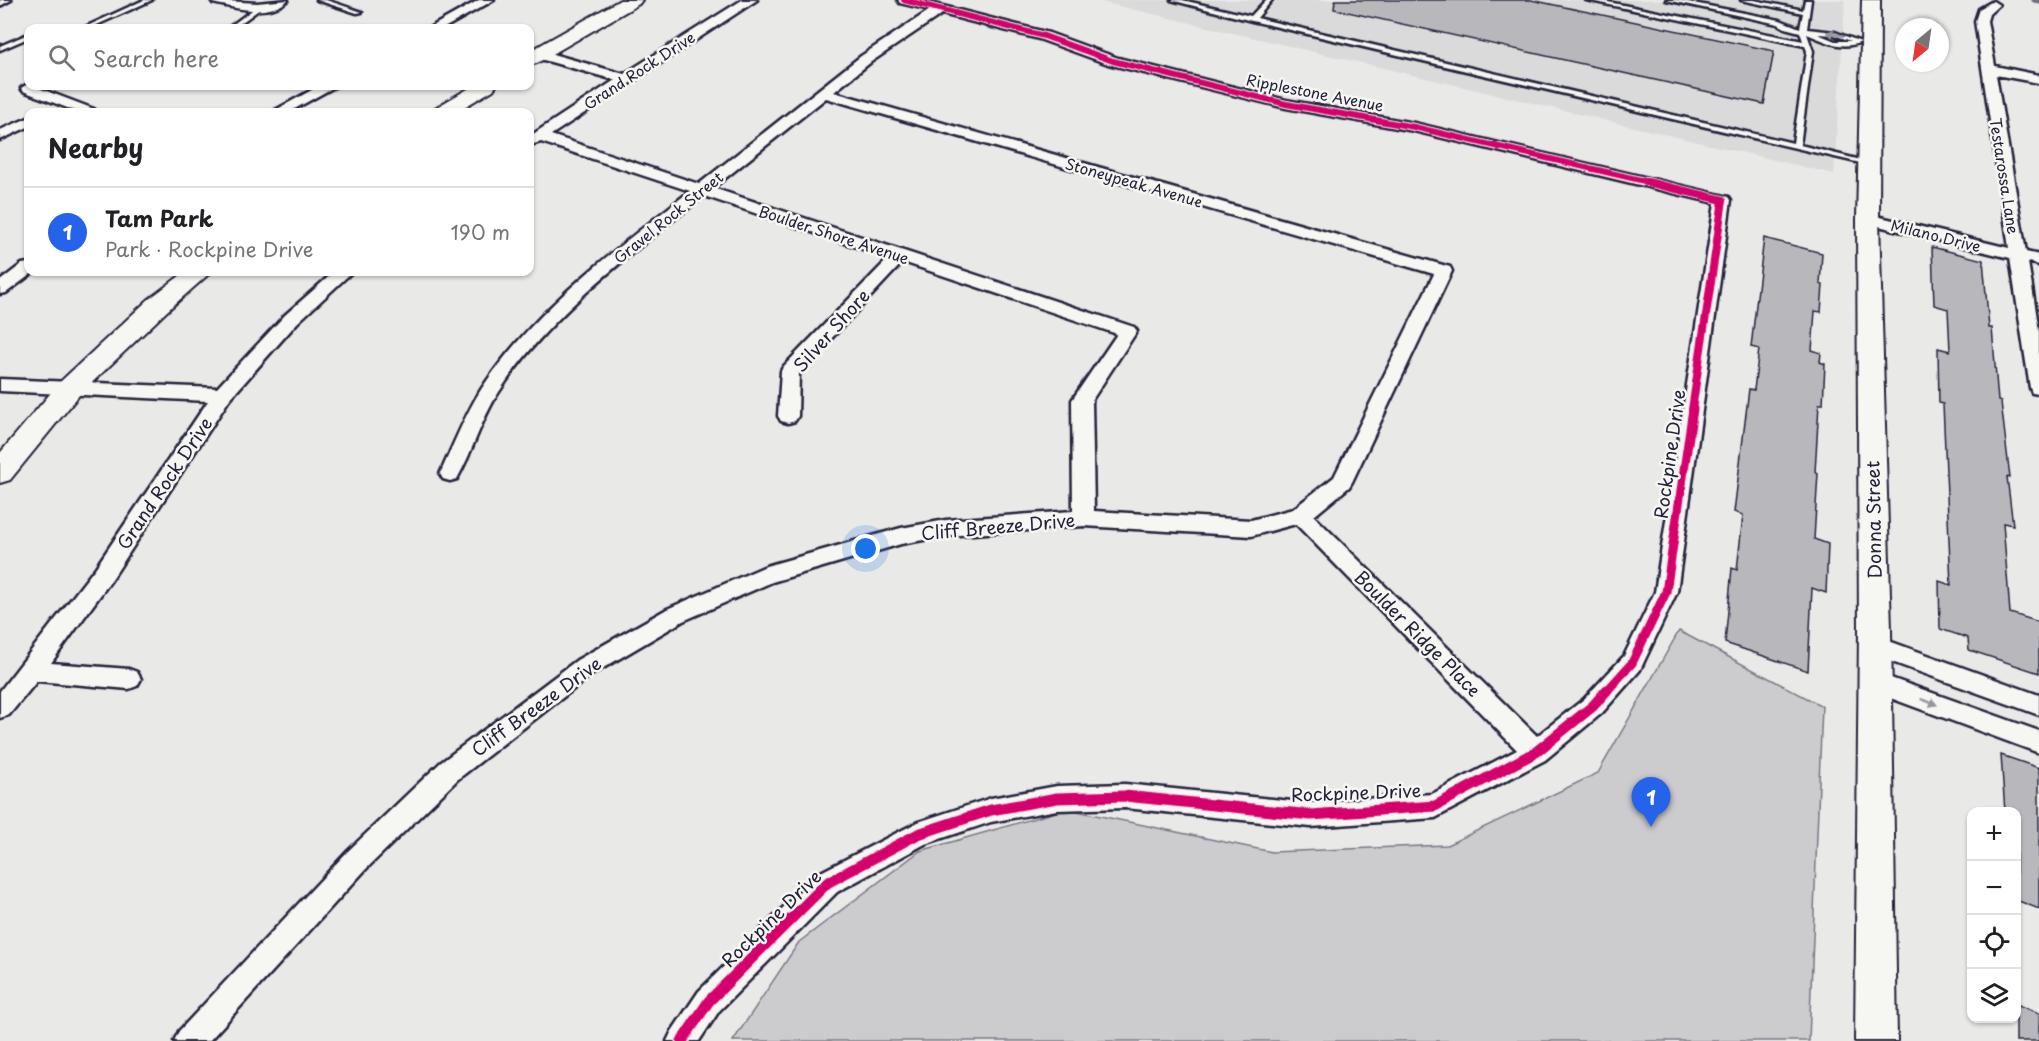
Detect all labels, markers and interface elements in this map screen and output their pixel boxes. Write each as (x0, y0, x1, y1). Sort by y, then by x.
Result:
north arrow (1895, 18, 1949, 72)
search box (24, 24, 534, 90)
street label: Grand Rock Drive (579, 25, 699, 115)
one-way arrow (1825, 29, 1844, 38)
icon: search (45, 41, 78, 74)
text: Search here (93, 41, 219, 74)
street label: Ripplestone Avenue (1244, 67, 1386, 117)
street label: Testarossa Lane (1984, 116, 2026, 236)
text: Nearby (48, 128, 143, 167)
street label: Stoneypeak Avenue (1063, 151, 1205, 213)
street label: Gravel Rock Street (608, 166, 728, 268)
street label: Boulder Shore Avenue (756, 199, 912, 269)
text: Tam Park (105, 201, 214, 234)
street label: Milano Drive (1889, 213, 1983, 257)
text: 1 (63, 217, 72, 247)
text: 190 m (451, 217, 510, 247)
text: Park · Rockpine Drive (105, 234, 313, 264)
street label: Silver Shore (786, 283, 876, 377)
street label: Rockpine Drive (1647, 388, 1691, 520)
street label: Grand Rock Drive (110, 411, 218, 555)
street label: Donna Street (1858, 461, 1888, 579)
street label: Cliff Breeze Drive (920, 506, 1076, 546)
your location (851, 534, 880, 563)
street label: Boulder Ridge Place (1349, 564, 1487, 702)
street label: Cliff Breeze Drive (466, 650, 606, 762)
one-way arrow (1920, 698, 1938, 707)
street label: Rockpine Drive (1291, 776, 1421, 808)
pin: 1 (1632, 778, 1670, 827)
map controls (1967, 807, 2021, 1023)
button: + (1967, 807, 2021, 861)
button: − (1967, 861, 2021, 915)
street label: Rockpine Drive (715, 863, 827, 973)
button: locate (1967, 915, 2021, 969)
button: layers (1967, 969, 2021, 1023)

